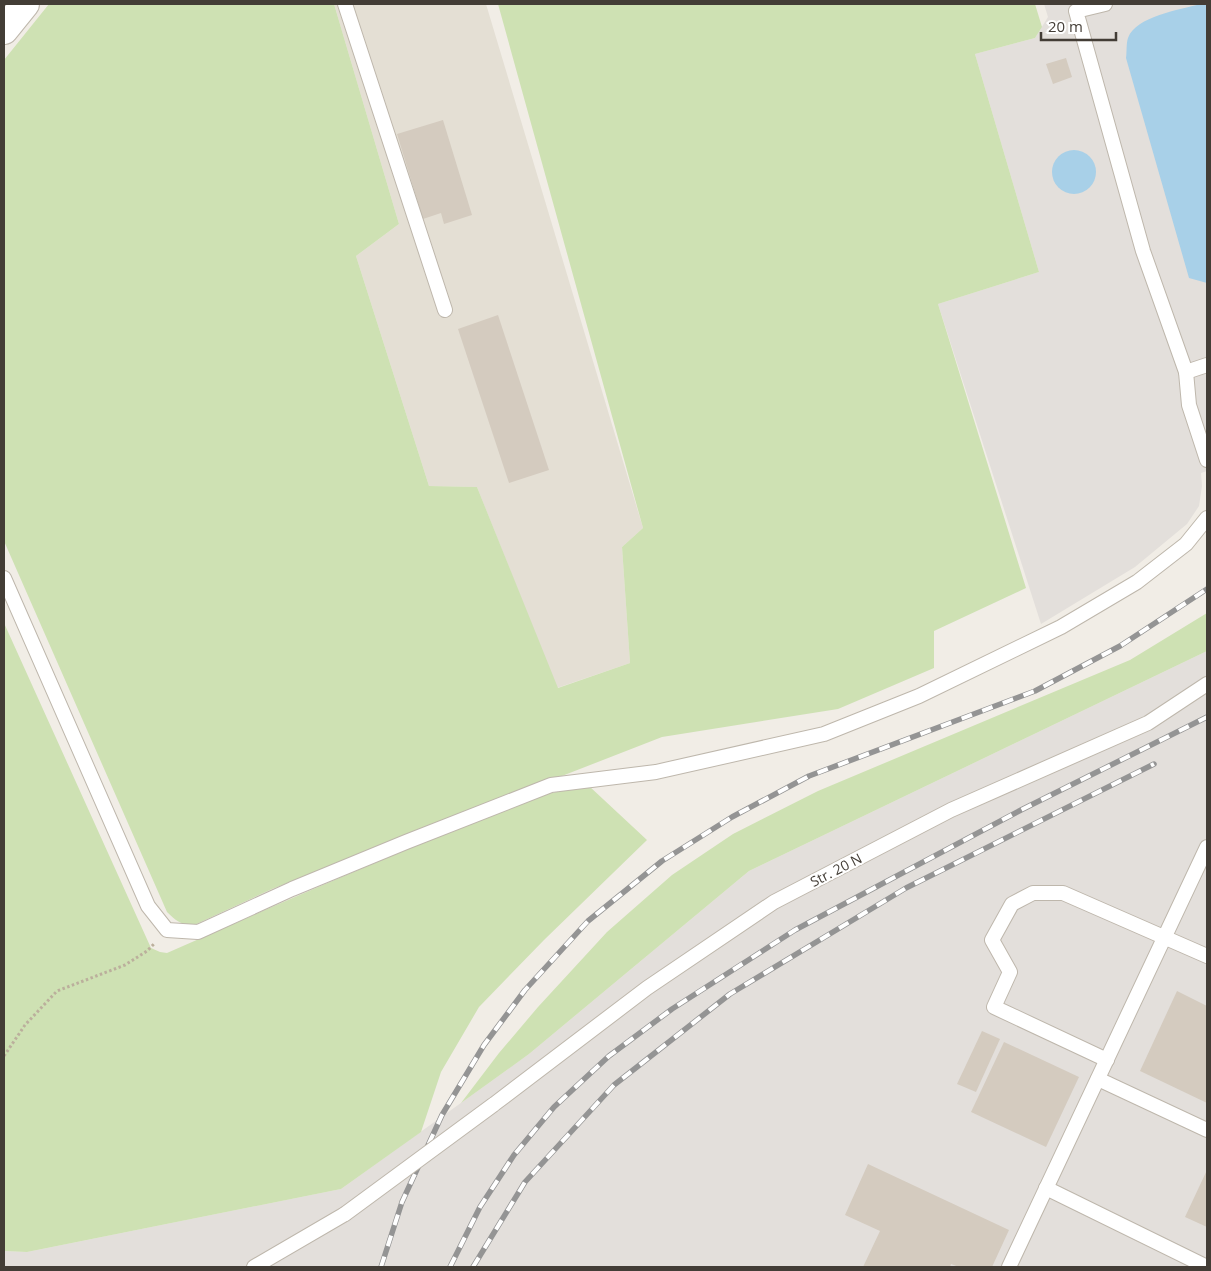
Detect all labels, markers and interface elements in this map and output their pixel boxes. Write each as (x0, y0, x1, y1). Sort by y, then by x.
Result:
scale bar (1041, 10, 1116, 42)
text: 20 m (1048, 16, 1083, 36)
street label: Str. 20 N (807, 848, 865, 891)

